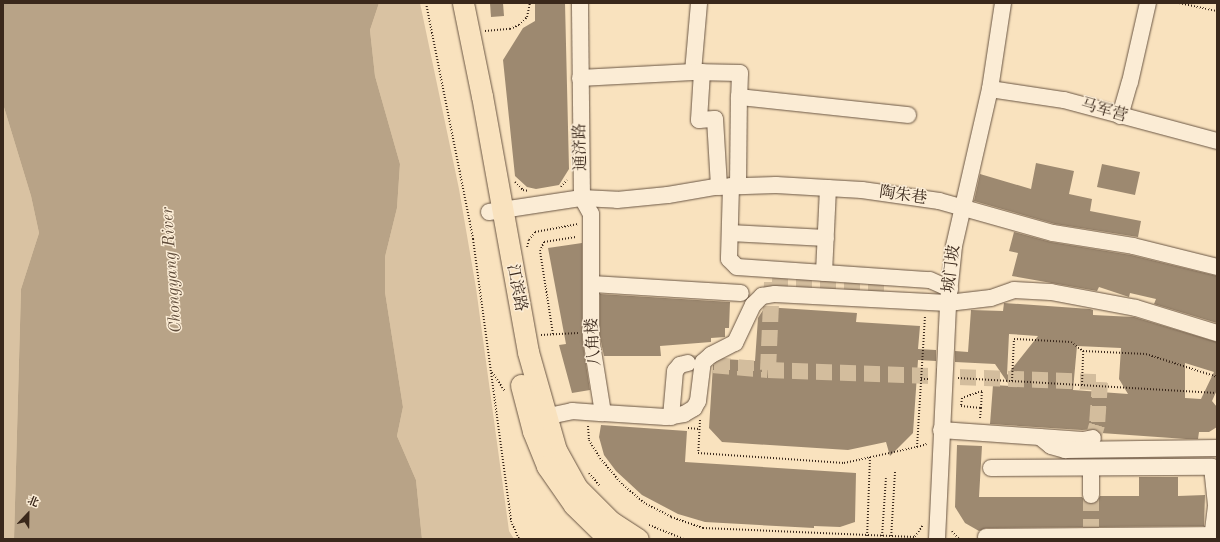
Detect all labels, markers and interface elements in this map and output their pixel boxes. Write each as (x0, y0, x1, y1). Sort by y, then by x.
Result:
street label: 马军营 (1078, 95, 1130, 127)
street label: 通济路 (571, 123, 591, 171)
street label: 陶朱巷 (878, 183, 928, 209)
water label: Chongyang River (157, 206, 187, 334)
street label: 城门坡 (940, 244, 964, 294)
street label: 江滨路 (502, 263, 530, 313)
street label: 八角楼 (583, 317, 605, 367)
north arrow (8, 494, 48, 534)
text: 北 (26, 495, 40, 510)

